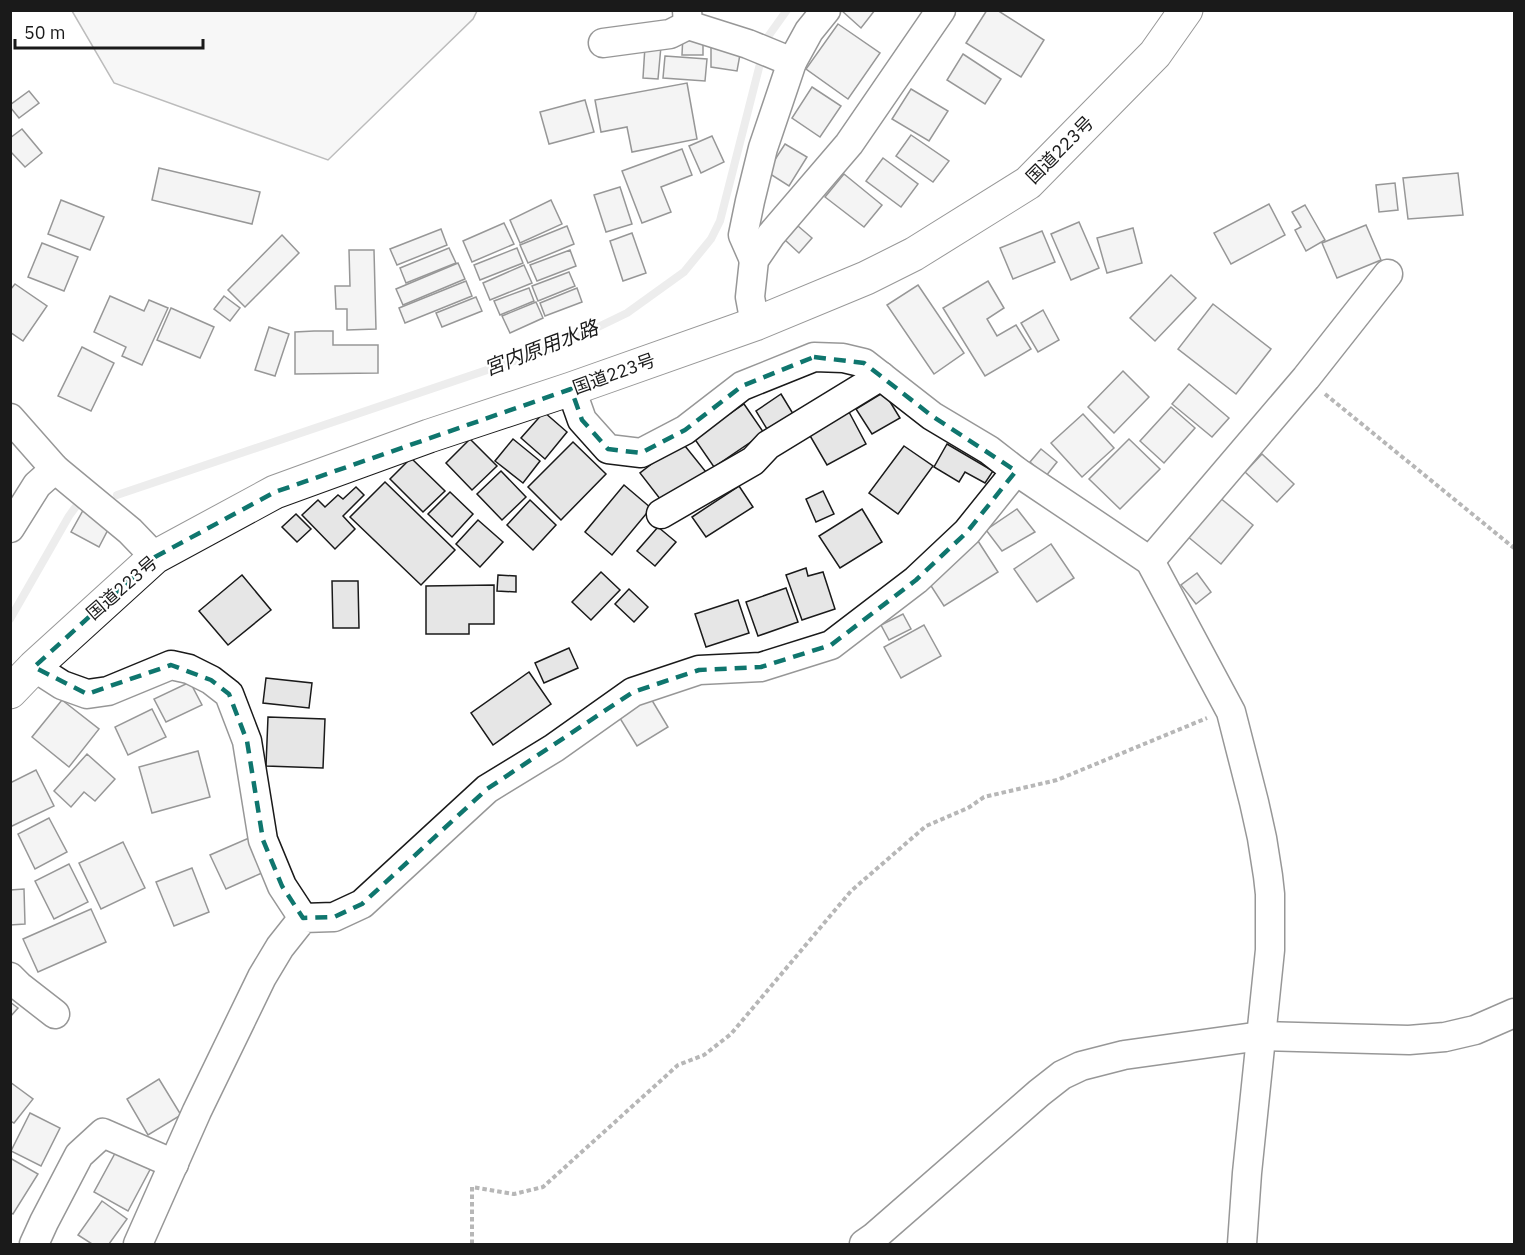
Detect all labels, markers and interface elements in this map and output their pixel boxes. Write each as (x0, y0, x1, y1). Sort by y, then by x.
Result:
scale bar (15, 12, 202, 50)
text: 50 m (24, 21, 66, 44)
street label: 国道223号 (1021, 111, 1098, 188)
water label: 宮内原用水路 (480, 313, 604, 382)
street label: 国道223号 (569, 348, 658, 399)
street label: 国道223号 (82, 551, 162, 625)

